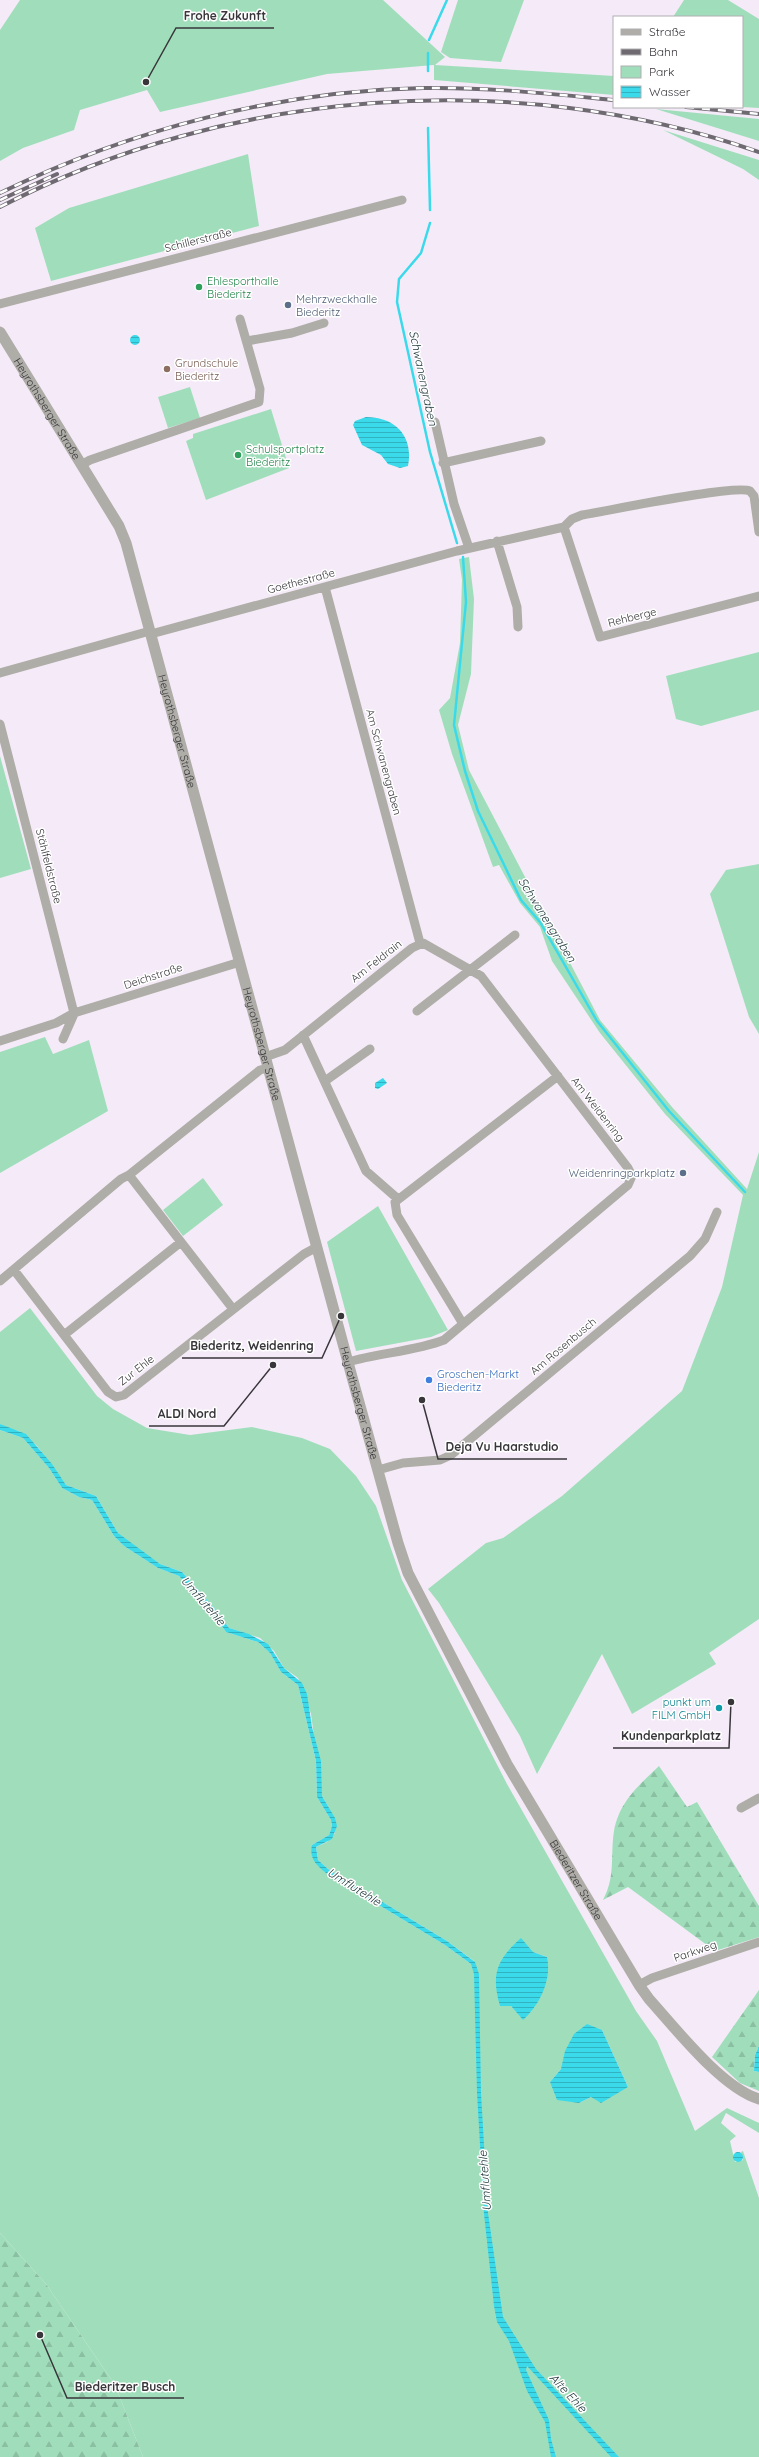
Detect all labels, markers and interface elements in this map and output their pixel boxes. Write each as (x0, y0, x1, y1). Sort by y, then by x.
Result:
callout: Frohe Zukunft (176, 4, 274, 28)
text: Frohe Zukunft (184, 8, 266, 23)
legend (613, 16, 743, 108)
text: Straße (649, 24, 686, 39)
text: Bahn (649, 44, 678, 59)
text: Park (649, 64, 674, 79)
text: Wasser (649, 84, 691, 99)
street label: Schillerstraße (163, 225, 233, 255)
place label: Ehlesporthalle Biederitz (207, 274, 279, 301)
marker: Ehlesporthalle Biederitz (194, 282, 204, 292)
place label: Mehrzweckhalle Biederitz (296, 292, 377, 319)
marker: Mehrzweckhalle Biederitz (283, 300, 293, 310)
water label: Schwanengraben (406, 329, 441, 428)
street label: Heyrothsberger Straße (11, 355, 84, 462)
place label: Grundschule Biederitz (175, 356, 238, 383)
marker: Grundschule Biederitz (162, 364, 172, 374)
place label: Schulsportplatz Biederitz (246, 442, 324, 469)
marker: Schulsportplatz Biederitz (233, 450, 243, 460)
street label: Goethestraße (266, 565, 336, 597)
street label: Rehberge (606, 604, 658, 630)
street label: Heyrothsberger Straße (155, 673, 199, 789)
street label: Am Schwanengraben (363, 708, 405, 816)
street label: Stählfeldstraße (33, 827, 65, 905)
water label: Schwanengraben (515, 875, 580, 966)
street label: Am Feldrain (348, 937, 404, 985)
street label: Deichstraße (122, 960, 184, 992)
street label: Heyrothsberger Straße (240, 986, 284, 1102)
street label: Am Weidenring (568, 1074, 628, 1144)
place label: Weidenringparkplatz (569, 1166, 675, 1180)
marker: Weidenringparkplatz (678, 1168, 688, 1178)
street label: Am Rosenbusch (527, 1314, 599, 1378)
callout: Biederitz, Weidenring (182, 1334, 322, 1358)
text: Biederitz, Weidenring (190, 1338, 314, 1353)
street label: Heyrothsberger Straße (337, 1345, 382, 1461)
street label: Zur Ehle (115, 1352, 157, 1388)
place label: Groschen-Markt Biederitz (437, 1367, 519, 1394)
marker: Groschen-Markt Biederitz (424, 1375, 434, 1385)
callout: ALDI Nord (149, 1402, 224, 1426)
text: ALDI Nord (158, 1406, 216, 1421)
callout: Deja Vu Haarstudio (438, 1435, 567, 1459)
text: Deja Vu Haarstudio (446, 1439, 559, 1454)
water label: Umflutehle (178, 1573, 230, 1629)
place label: punkt um FILM GmbH (652, 1695, 711, 1722)
marker: punkt um FILM GmbH (714, 1703, 724, 1713)
callout: Kundenparkplatz (613, 1724, 729, 1748)
text: Kundenparkplatz (621, 1728, 721, 1743)
street label: Biederitzer Straße (547, 1837, 606, 1923)
water label: Umflutehle (325, 1864, 385, 1910)
street label: Parkweg (672, 1937, 718, 1965)
water label: Umflutehle (475, 2149, 494, 2212)
water label: Alte Ehle (547, 2370, 591, 2416)
callout: Biederitzer Busch (67, 2374, 184, 2398)
text: Biederitzer Busch (75, 2379, 175, 2394)

